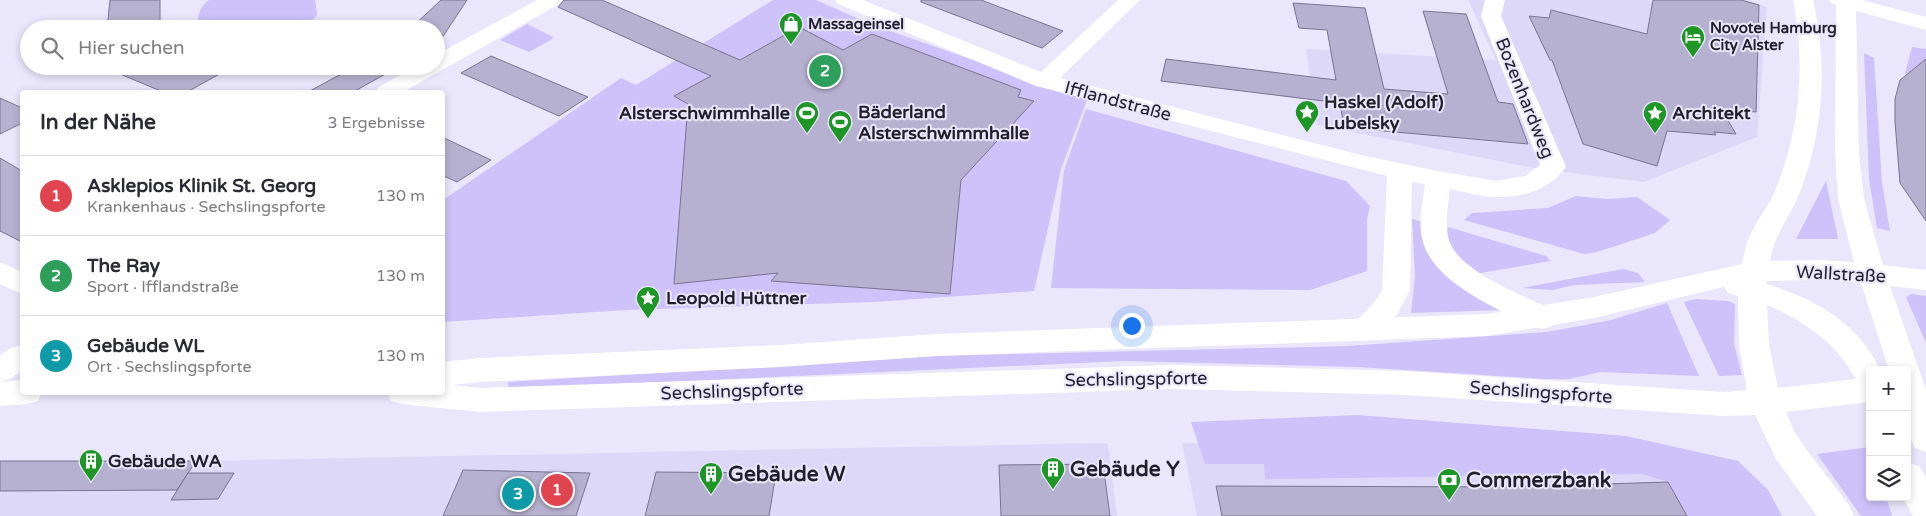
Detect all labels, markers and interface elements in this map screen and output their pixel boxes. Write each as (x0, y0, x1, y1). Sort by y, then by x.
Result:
shop icon: Massageinsel (778, 11, 804, 45)
place label: Massageinsel (808, 15, 904, 34)
place label: Novotel Hamburg City Alster (1710, 19, 1837, 55)
search box (20, 20, 445, 75)
hotel icon: Novotel Hamburg City Alster (1680, 24, 1706, 58)
icon: search (38, 34, 66, 62)
street label: Bozenhardweg (1491, 34, 1559, 162)
text: Hier suchen (78, 37, 185, 59)
pin: 2 (809, 52, 841, 90)
street label: Ifflandstraße (1062, 76, 1174, 126)
place label: Haskel (Adolf) Lubelsky (1324, 91, 1444, 134)
place icon: Haskel (Adolf) Lubelsky (1294, 99, 1320, 133)
sports icon: Alsterschwimmhalle (794, 100, 820, 134)
place icon: Architekt (1642, 100, 1668, 134)
place label: Bäderland Alsterschwimmhalle (858, 101, 1029, 144)
place label: Alsterschwimmhalle (619, 102, 790, 124)
place label: Architekt (1672, 102, 1751, 124)
sports icon: Bäderland Alsterschwimmhalle (827, 109, 853, 143)
text: In der Nähe (40, 110, 156, 135)
text: 3 Ergebnisse (327, 113, 425, 133)
text: Asklepios Klinik St. Georg (87, 175, 316, 197)
text: 1 (51, 186, 61, 206)
text: 130 m (376, 186, 425, 206)
text: Krankenhaus · Sechslingspforte (87, 197, 325, 217)
text: The Ray (87, 255, 160, 277)
street label: Wallstraße (1795, 261, 1887, 287)
text: 2 (51, 266, 61, 286)
text: 130 m (376, 266, 425, 286)
text: Sport · Ifflandstraße (87, 277, 239, 297)
place icon: Leopold Hüttner (635, 285, 661, 319)
place label: Leopold Hüttner (666, 287, 808, 309)
your location (1119, 313, 1145, 339)
text: Gebäude WL (87, 335, 204, 357)
text: 3 (51, 346, 61, 366)
text: 130 m (376, 346, 425, 366)
text: Ort · Sechslingspforte (87, 357, 252, 377)
map controls (1866, 366, 1911, 501)
button: + (1866, 366, 1911, 411)
street label: Sechslingspforte (1064, 367, 1208, 391)
street label: Sechslingspforte (1469, 376, 1613, 408)
street label: Sechslingspforte (660, 378, 804, 404)
button: − (1866, 411, 1911, 456)
building icon: Gebäude WA (78, 448, 104, 482)
place label: Gebäude WA (108, 450, 222, 472)
building icon: Gebäude Y (1040, 456, 1066, 490)
button: layers (1866, 456, 1911, 501)
place label: Gebäude Y (1070, 457, 1180, 482)
building icon: Gebäude W (698, 461, 724, 495)
place label: Gebäude W (728, 462, 846, 487)
bank icon: Commerzbank (1436, 467, 1462, 501)
place label: Commerzbank (1466, 468, 1612, 493)
pin: 1 (541, 471, 573, 509)
pin: 3 (502, 475, 534, 513)

